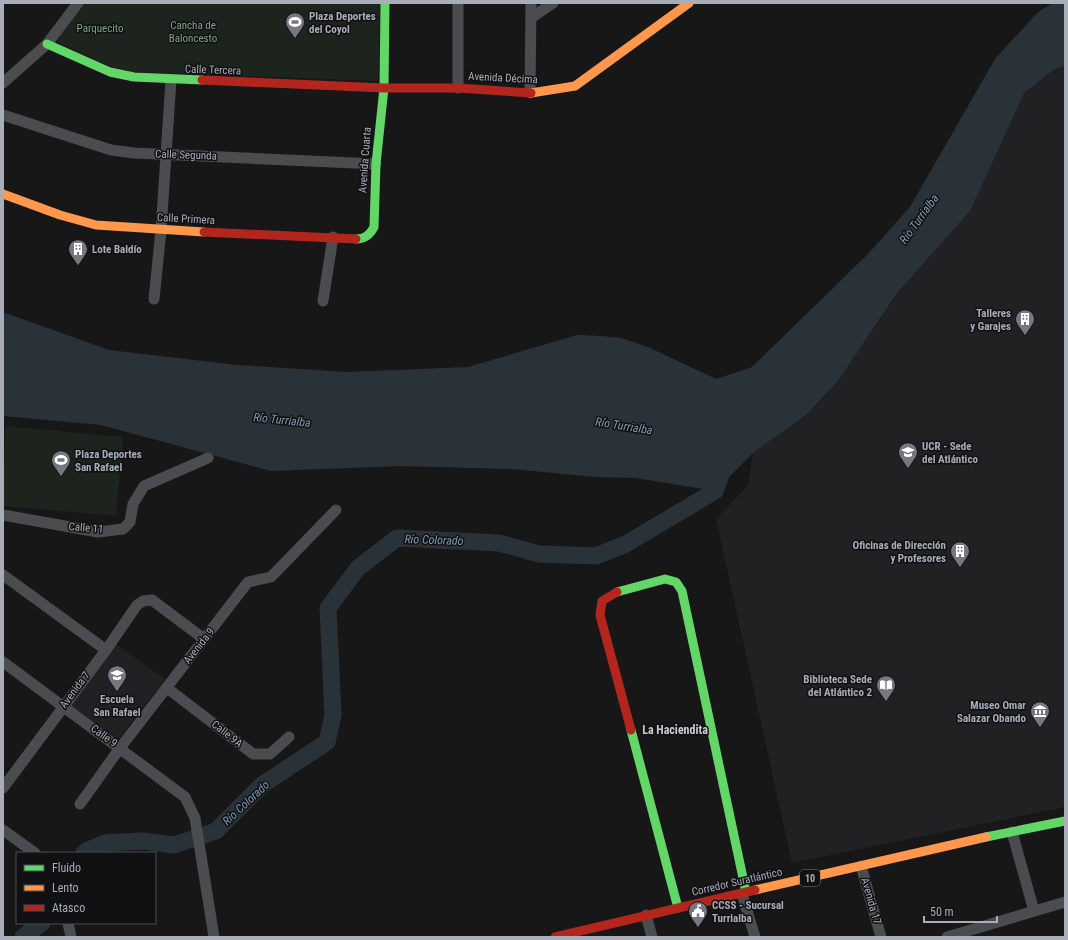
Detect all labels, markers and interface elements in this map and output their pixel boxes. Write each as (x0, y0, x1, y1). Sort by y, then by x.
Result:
place label: Plaza Deportes del Coyol (309, 10, 376, 36)
sports icon: Plaza Deportes del Coyol (284, 11, 306, 39)
park label: Cancha de Baloncesto (169, 19, 218, 45)
park label: Parquecito (77, 22, 124, 35)
street label: Calle Tercera (185, 63, 241, 77)
street label: Avenida Décima (468, 70, 538, 86)
street label: Avenida Cuarta (356, 127, 374, 193)
street label: Calle Segunda (155, 147, 217, 163)
water label: Río Turrialba (896, 192, 942, 246)
street label: Calle Primera (157, 211, 215, 227)
building icon: Lote Baldío (67, 238, 89, 266)
place label: Lote Baldío (92, 243, 142, 256)
place label: Talleres y Garajes (970, 307, 1011, 333)
building icon: Talleres y Garajes (1014, 308, 1036, 336)
water label: Río Turrialba (253, 410, 311, 430)
water label: Río Turrialba (594, 415, 654, 437)
place label: UCR - Sede del Atlántico (922, 440, 978, 466)
school or university icon: UCR - Sede del Atlántico (897, 441, 919, 469)
place label: Plaza Deportes San Rafael (75, 448, 142, 474)
sports icon: Plaza Deportes San Rafael (50, 449, 72, 477)
street label: Calle 11 (68, 520, 104, 536)
water label: Río Colorado (404, 532, 464, 548)
place label: Oficinas de Dirección y Profesores (853, 539, 946, 565)
building icon: Oficinas de Dirección y Profesores (949, 540, 971, 568)
street label: Avenida 9 (181, 625, 217, 667)
school or university icon: Escuela San Rafael (106, 664, 128, 692)
street label: Avenida 7 (57, 669, 93, 711)
place label: Biblioteca Sede del Atlántico 2 (803, 673, 872, 699)
library icon: Biblioteca Sede del Atlántico 2 (875, 674, 897, 702)
place label: Escuela San Rafael (93, 693, 141, 719)
place label: Museo Omar Salazar Obando (957, 699, 1027, 725)
museum icon: Museo Omar Salazar Obando (1029, 700, 1051, 728)
street label: Calle 9A (209, 718, 246, 751)
street label: Calle 9 (88, 722, 120, 750)
district label: La Haciendita (642, 723, 708, 737)
water label: Río Colorado (220, 778, 272, 828)
legend (16, 852, 156, 924)
text: Fluido (52, 861, 81, 875)
street label: Corredor Suratlántico (690, 865, 784, 899)
road number: 10 (800, 870, 820, 886)
street label: Avenida 17 (858, 876, 884, 926)
text: Lento (52, 881, 79, 895)
scale bar (924, 898, 997, 924)
place label: CCSS - Sucursal Turrialba (712, 899, 784, 925)
public building icon: CCSS - Sucursal Turrialba (687, 900, 709, 928)
text: Atasco (52, 901, 85, 915)
text: 50 m (930, 905, 954, 919)

